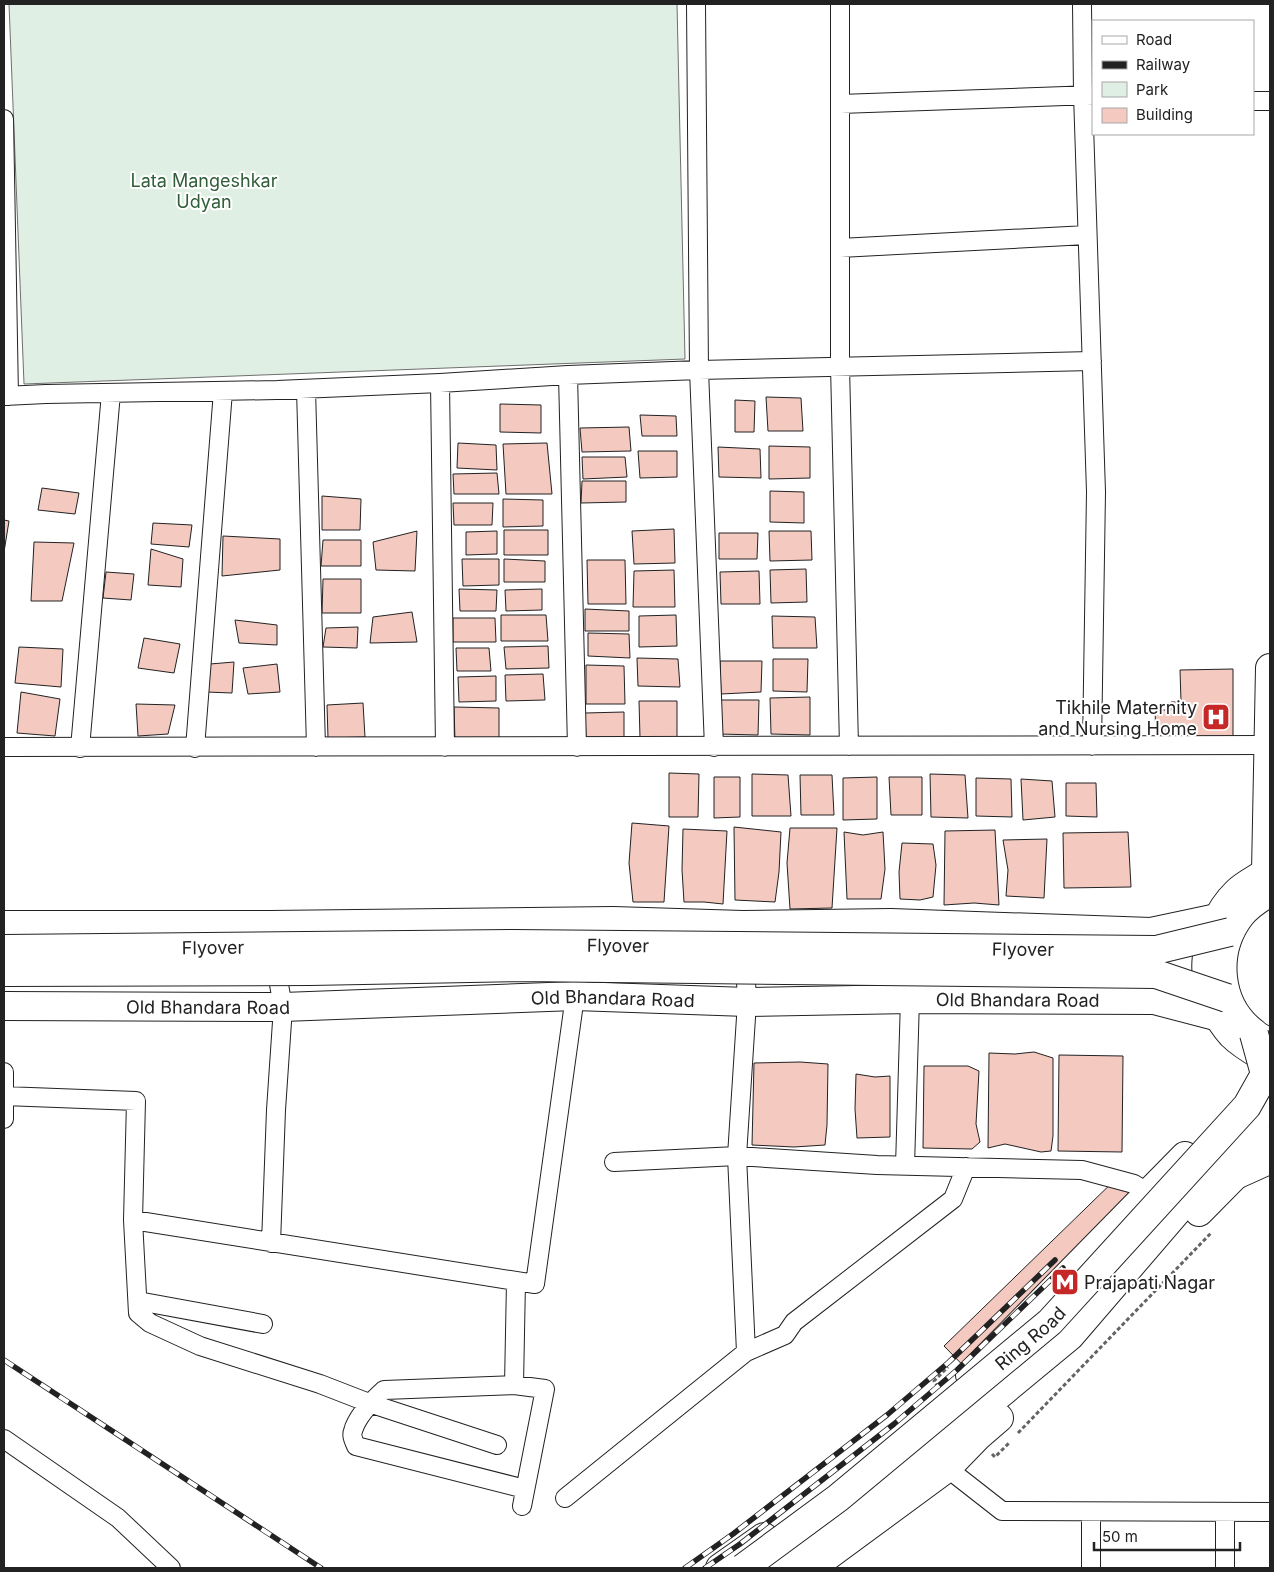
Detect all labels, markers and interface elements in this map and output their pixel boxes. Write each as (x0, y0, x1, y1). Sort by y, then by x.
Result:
legend (1092, 20, 1254, 135)
text: Road (1136, 30, 1172, 49)
text: Railway (1136, 55, 1191, 74)
text: Park (1136, 80, 1169, 99)
text: Building (1136, 105, 1193, 124)
park label: Lata Mangeshkar Udyan (131, 170, 278, 212)
place label: Tikhile Maternity and Nursing Home (1038, 697, 1197, 739)
hospital icon: Tikhile Maternity and Nursing Home (1201, 702, 1231, 732)
street label: Flyover (587, 934, 649, 956)
street label: Flyover (182, 936, 244, 958)
street label: Flyover (992, 938, 1054, 960)
street label: Old Bhandara Road (530, 985, 695, 1011)
street label: Old Bhandara Road (936, 989, 1100, 1010)
street label: Old Bhandara Road (126, 996, 290, 1018)
metro station icon: Prajapati Nagar (1050, 1267, 1080, 1297)
place label: Prajapati Nagar (1084, 1272, 1215, 1293)
street label: Ring Road (991, 1302, 1070, 1374)
scale bar (1094, 1520, 1240, 1552)
text: 50 m (1102, 1527, 1138, 1546)

